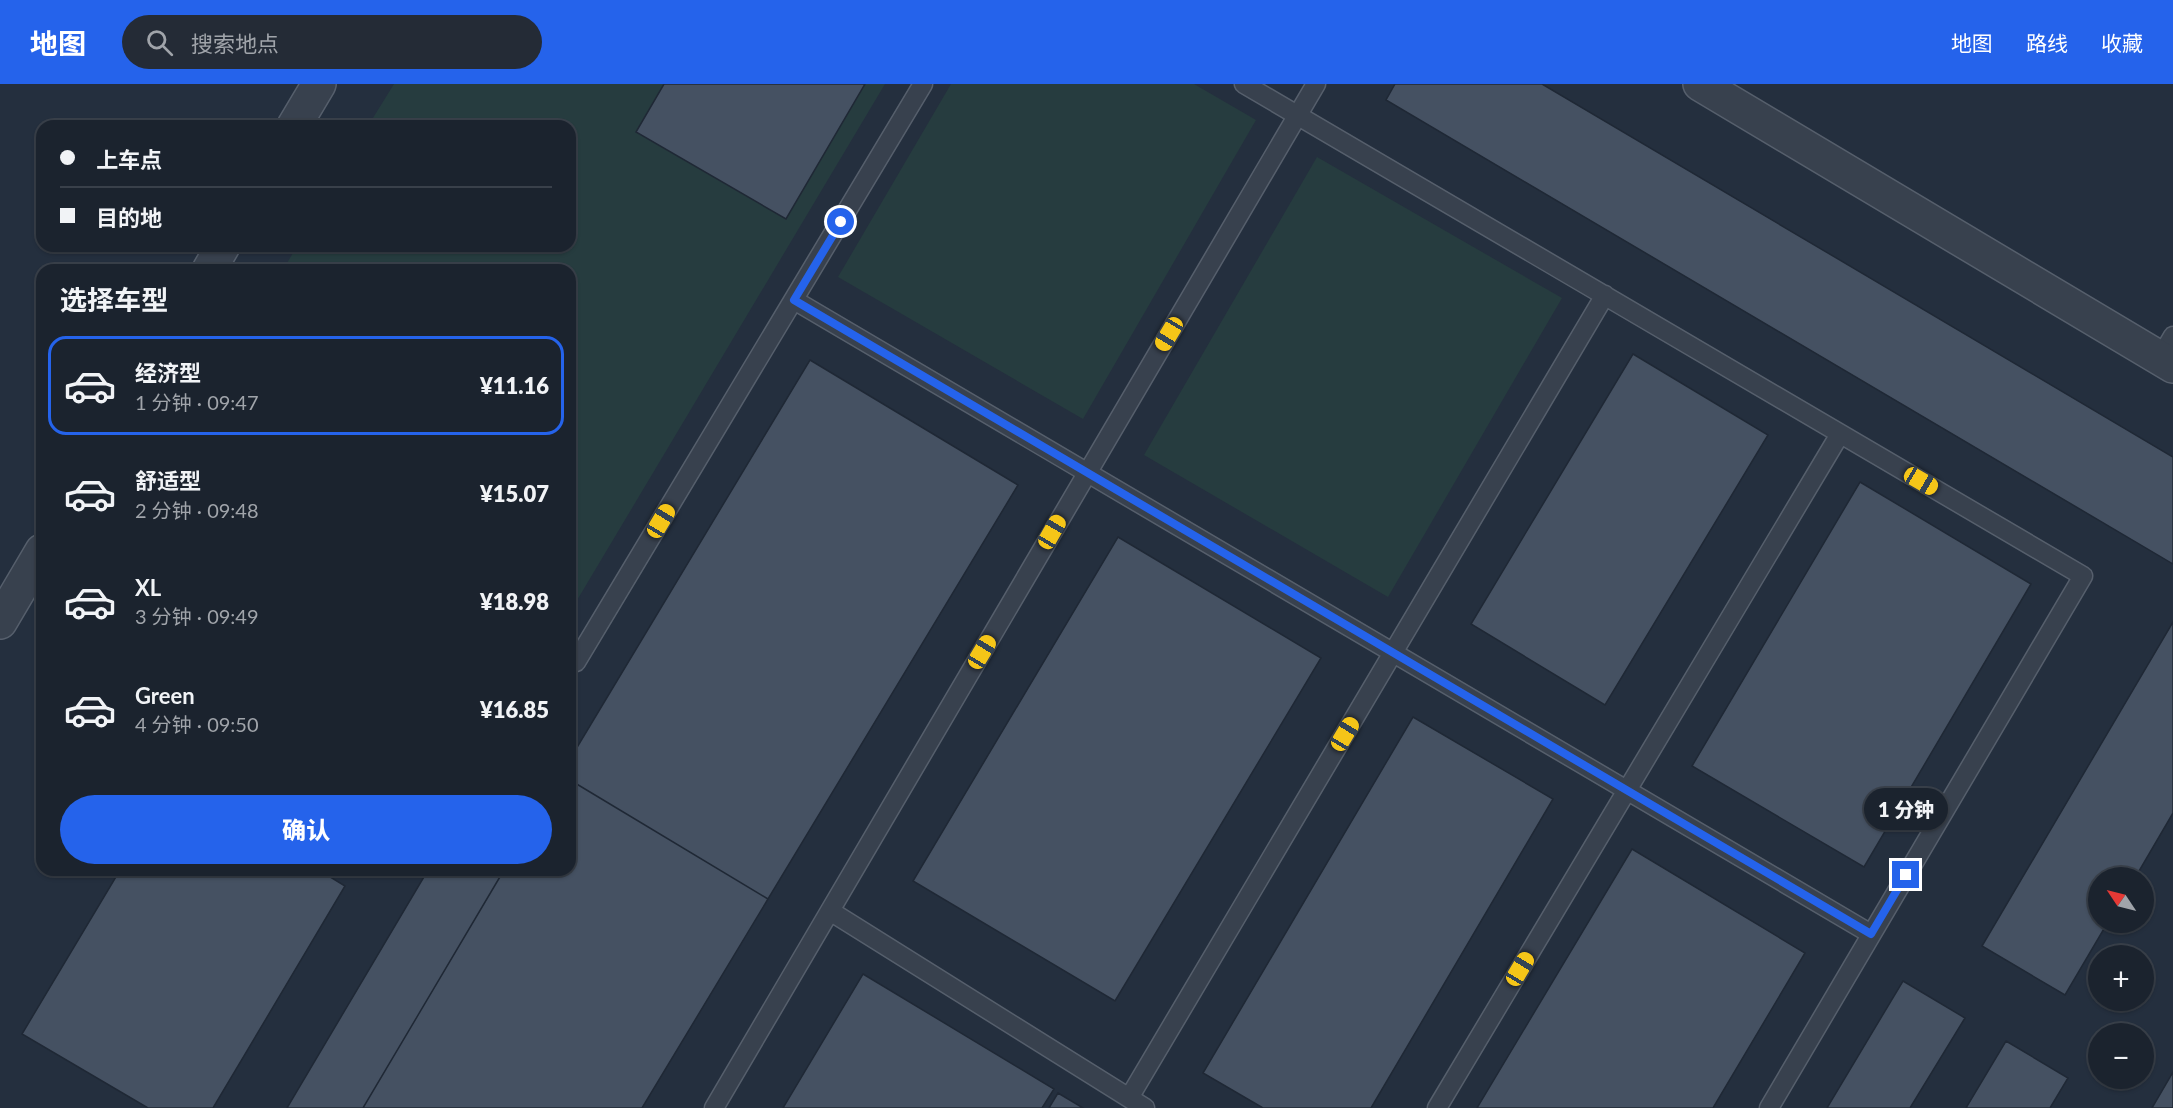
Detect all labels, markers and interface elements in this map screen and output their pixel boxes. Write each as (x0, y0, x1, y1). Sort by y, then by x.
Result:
search box (122, 15, 542, 69)
text: 地图 (30, 26, 86, 60)
icon: search (143, 26, 176, 59)
text: 搜索地点 (191, 30, 279, 57)
text: 地图 (1951, 30, 1993, 55)
text: 路线 (2026, 30, 2068, 55)
text: 收藏 (2101, 30, 2143, 55)
text: 上车点 (96, 146, 162, 173)
text: 目的地 (96, 204, 162, 231)
route start (827, 208, 854, 235)
text: 选择车型 (60, 283, 168, 316)
car (1152, 314, 1186, 354)
icon: car (63, 359, 117, 413)
text: 经济型 (135, 359, 201, 386)
text: ¥11.16 (480, 372, 549, 399)
text: 1 分钟 · 09:47 (135, 390, 259, 414)
car (1901, 464, 1941, 498)
icon: car (63, 467, 117, 521)
text: 舒适型 (135, 467, 201, 494)
text: ¥15.07 (480, 480, 549, 507)
text: 2 分钟 · 09:48 (135, 498, 259, 522)
car (644, 501, 678, 541)
car (1035, 512, 1069, 552)
text: XL (135, 574, 161, 601)
icon: car (63, 575, 117, 629)
text: ¥18.98 (480, 588, 549, 615)
text: 3 分钟 · 09:49 (135, 604, 259, 628)
car (965, 632, 999, 672)
text: Green (135, 682, 195, 709)
icon: car (63, 683, 117, 737)
text: ¥16.85 (480, 696, 549, 723)
text: 4 分钟 · 09:50 (135, 712, 259, 736)
car (1328, 714, 1362, 754)
callout: 1 分钟 (1864, 788, 1948, 830)
button: 确认 (60, 795, 552, 864)
text: 1 分钟 (1878, 797, 1934, 821)
route end (1892, 861, 1919, 888)
north arrow (2088, 867, 2154, 933)
map controls (2088, 867, 2154, 1089)
button: + (2088, 945, 2154, 1011)
car (1503, 949, 1537, 989)
button: − (2088, 1023, 2154, 1089)

